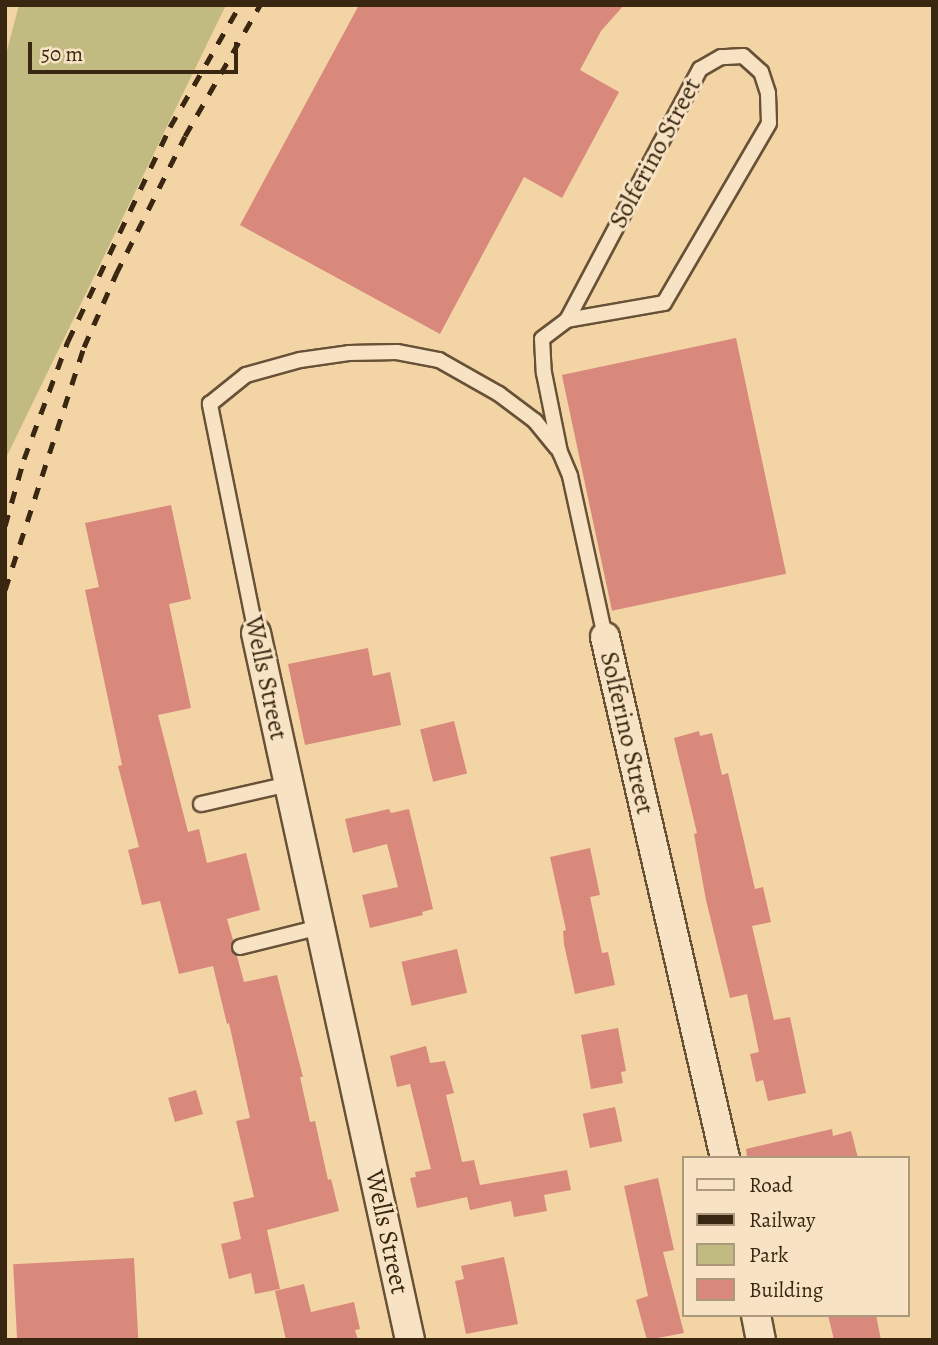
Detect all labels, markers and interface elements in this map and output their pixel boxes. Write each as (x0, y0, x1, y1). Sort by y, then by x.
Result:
scale bar (32, 28, 242, 72)
text: 50 m (41, 40, 83, 68)
street label: Solferino Street (602, 72, 708, 234)
street label: Wells Street (238, 613, 294, 743)
street label: Solferino Street (593, 649, 661, 817)
legend (682, 1156, 910, 1317)
street label: Wells Street (359, 1167, 415, 1297)
text: Road (749, 1171, 793, 1199)
text: Railway (749, 1206, 815, 1234)
text: Park (749, 1241, 788, 1269)
text: Building (749, 1276, 823, 1304)

